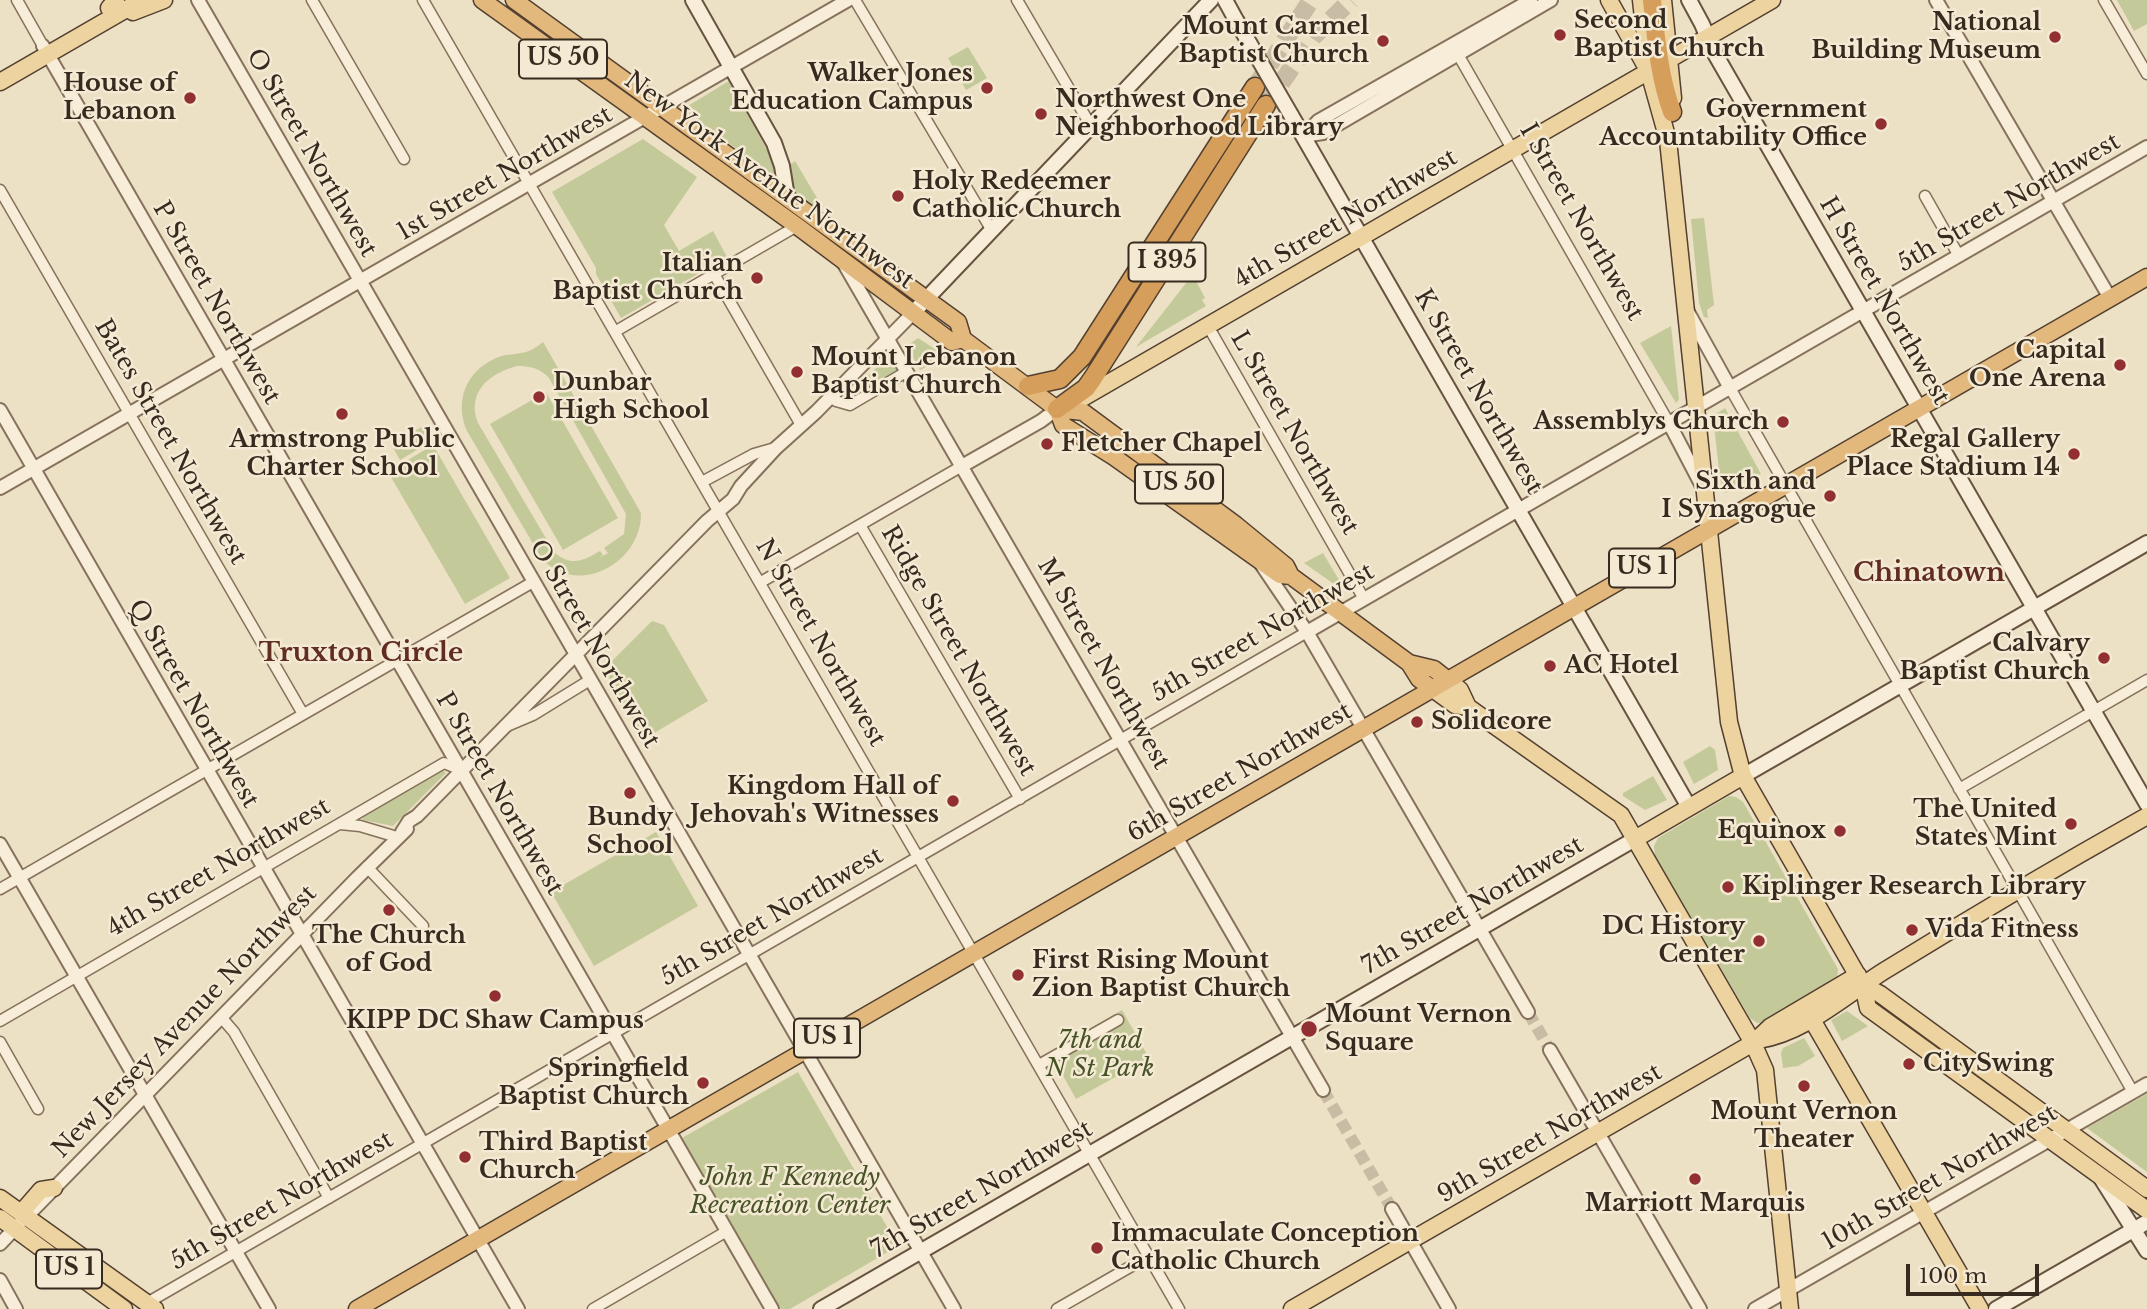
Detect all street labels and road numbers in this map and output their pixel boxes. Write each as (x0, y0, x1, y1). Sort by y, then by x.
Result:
road number: US 50 (519, 40, 607, 78)
street label: O Street Northwest (240, 44, 382, 262)
street label: New York Avenue Northwest (619, 66, 919, 296)
street label: 1st Street Northwest (392, 101, 618, 247)
street label: I Street Northwest (1513, 118, 1649, 326)
street label: 5th Street Northwest (1893, 128, 2125, 278)
street label: 4th Street Northwest (1229, 143, 1463, 295)
street label: H Street Northwest (1813, 192, 1955, 410)
street label: P Street Northwest (146, 196, 286, 410)
road number: I 395 (1128, 243, 1206, 282)
street label: K Street Northwest (1408, 285, 1548, 499)
street label: Bates Street Northwest (88, 314, 252, 570)
street label: L Street Northwest (1224, 326, 1364, 540)
road number: US 50 (1135, 464, 1223, 504)
street label: Ridge Street Northwest (874, 521, 1042, 781)
street label: N Street Northwest (749, 534, 891, 752)
street label: O Street Northwest (523, 535, 665, 753)
road number: US 1 (1609, 548, 1675, 588)
street label: M Street Northwest (1031, 553, 1175, 775)
street label: 5th Street Northwest (1147, 558, 1379, 708)
street label: Q Street Northwest (122, 595, 264, 813)
street label: P Street Northwest (429, 687, 569, 901)
street label: 6th Street Northwest (1123, 697, 1357, 849)
street label: 4th Street Northwest (102, 792, 336, 944)
street label: 7th Street Northwest (1357, 831, 1589, 981)
street label: 5th Street Northwest (656, 842, 888, 992)
street label: New Jersey Avenue Northwest (47, 880, 323, 1164)
road number: US 1 (794, 1018, 860, 1058)
street label: 9th Street Northwest (1433, 1058, 1667, 1210)
street label: 10th Street Northwest (1817, 1099, 2063, 1257)
street label: 7th Street Northwest (866, 1115, 1098, 1265)
street label: 5th Street Northwest (166, 1126, 398, 1276)
road number: US 1 (36, 1250, 102, 1288)

